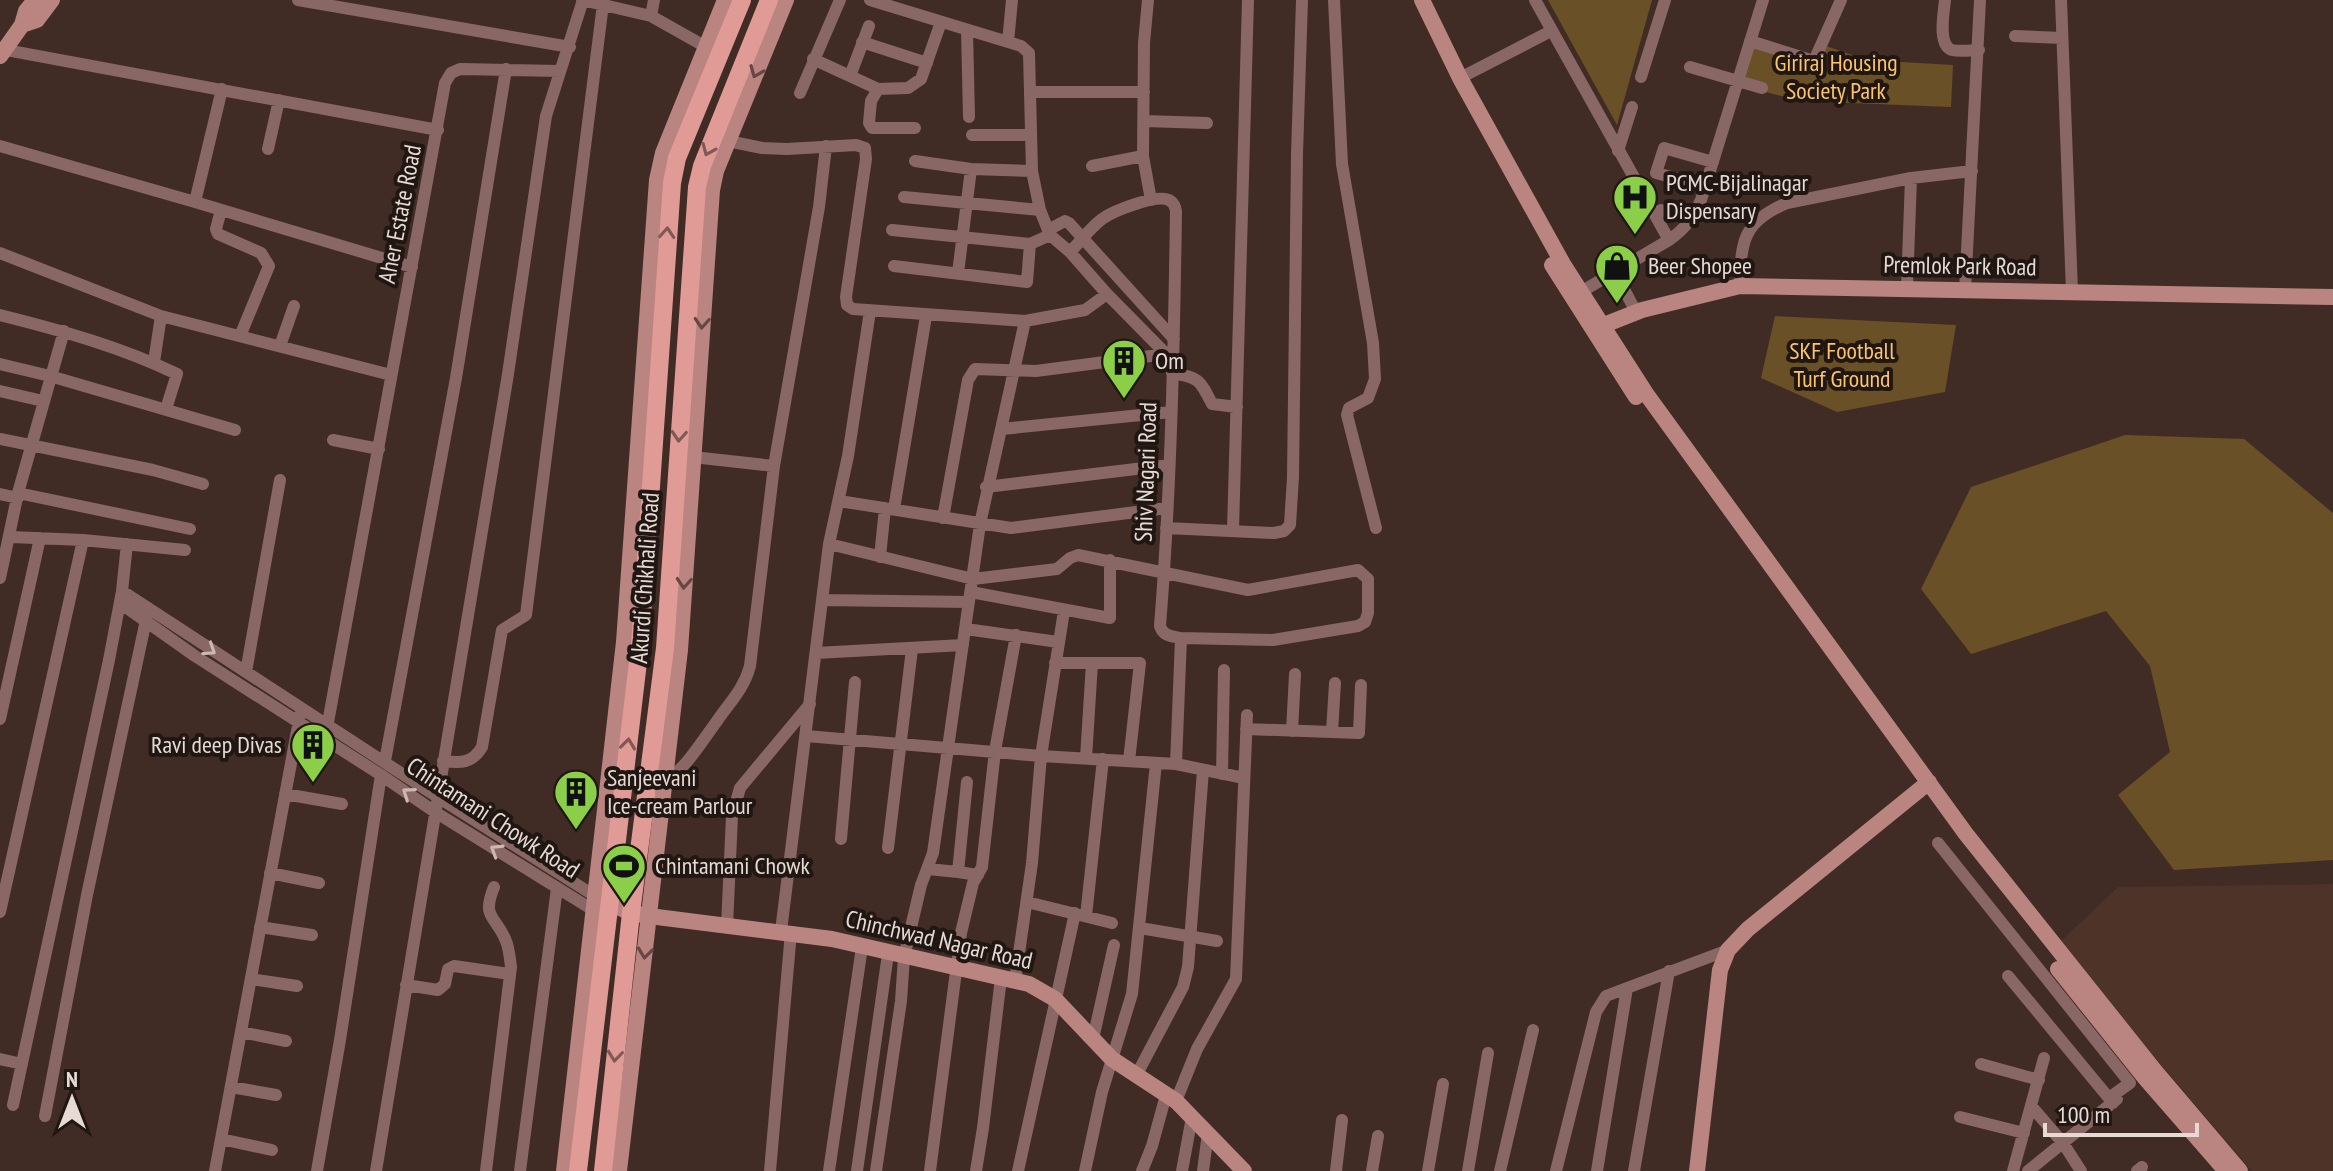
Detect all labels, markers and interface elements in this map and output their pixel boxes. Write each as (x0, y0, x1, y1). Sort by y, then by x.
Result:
park label: Giriraj Housing Society Park (1774, 47, 1898, 106)
one-way arrow (750, 64, 766, 78)
street label: Aher Estate Road (371, 142, 428, 286)
one-way arrow (702, 142, 718, 156)
place label: PCMC-Bijalinagar Dispensary (1666, 167, 1808, 226)
hospital icon: PCMC-Bijalinagar Dispensary (1611, 173, 1659, 236)
one-way arrow (658, 226, 675, 239)
shop icon: Beer Shopee (1593, 242, 1641, 305)
street label: Premlok Park Road (1883, 249, 2037, 282)
place label: Beer Shopee (1648, 250, 1752, 281)
one-way arrow (694, 317, 711, 330)
park label: SKF Football Turf Ground (1789, 335, 1895, 394)
building icon: Om (1100, 337, 1148, 400)
place label: Om (1155, 345, 1184, 376)
street label: Shiv Nagari Road (1128, 401, 1163, 543)
one-way arrow (671, 430, 688, 443)
street label: Akurdi Chikhali Road (623, 491, 666, 665)
one-way arrow (676, 577, 693, 590)
one-way arrow (201, 640, 216, 655)
building icon: Ravi deep Divas (289, 721, 337, 784)
place label: Ravi deep Divas (151, 729, 282, 760)
one-way arrow (619, 737, 636, 750)
street label: Chintamani Chowk Road (401, 750, 586, 885)
place label: Sanjeevani Ice-cream Parlour (607, 762, 753, 821)
building icon: Sanjeevani Ice-cream Parlour (552, 768, 600, 831)
one-way arrow (402, 789, 417, 803)
sports icon: Chintamani Chowk (600, 842, 648, 905)
one-way arrow (490, 845, 505, 860)
place label: Chintamani Chowk (655, 850, 810, 881)
street label: Chinchwad Nagar Road (843, 903, 1036, 976)
one-way arrow (636, 947, 653, 960)
one-way arrow (607, 1050, 624, 1063)
north arrow (32, 1059, 112, 1139)
text: N (66, 1065, 78, 1093)
scale bar (2045, 1087, 2197, 1137)
text: 100 m (2057, 1099, 2110, 1130)

